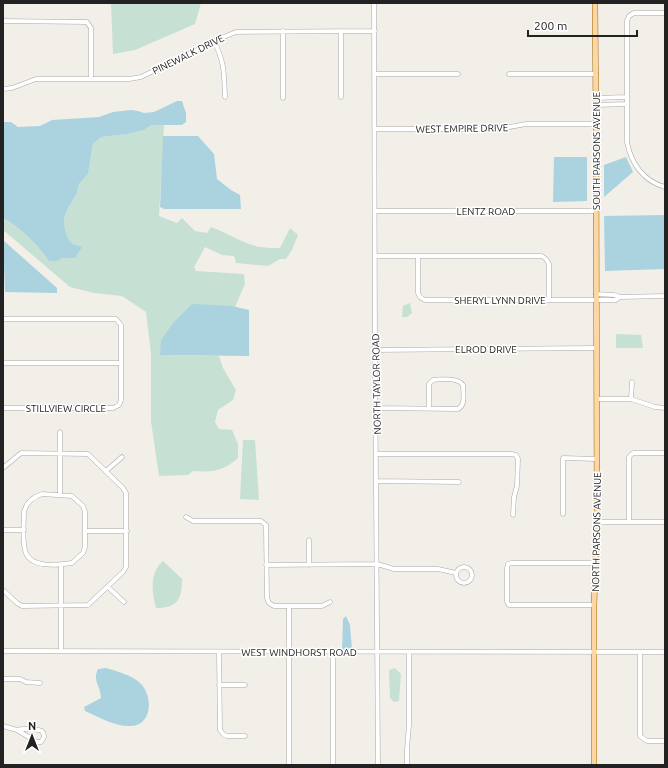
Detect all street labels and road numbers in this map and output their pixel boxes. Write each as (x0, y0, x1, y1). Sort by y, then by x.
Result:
street label: PINEWALK DRIVE (151, 32, 226, 77)
street label: SOUTH PARSONS AVENUE (591, 92, 602, 210)
street label: WEST EMPIRE DRIVE (416, 122, 509, 135)
street label: LENTZ ROAD (457, 206, 515, 217)
street label: SHERYL LYNN DRIVE (454, 295, 546, 306)
street label: NORTH TAYLOR ROAD (370, 333, 383, 435)
street label: ELROD DRIVE (455, 344, 517, 355)
street label: STILLVIEW CIRCLE (26, 403, 107, 414)
street label: NORTH PARSONS AVENUE (590, 472, 603, 592)
street label: WEST WINDHORST ROAD (241, 647, 357, 658)

